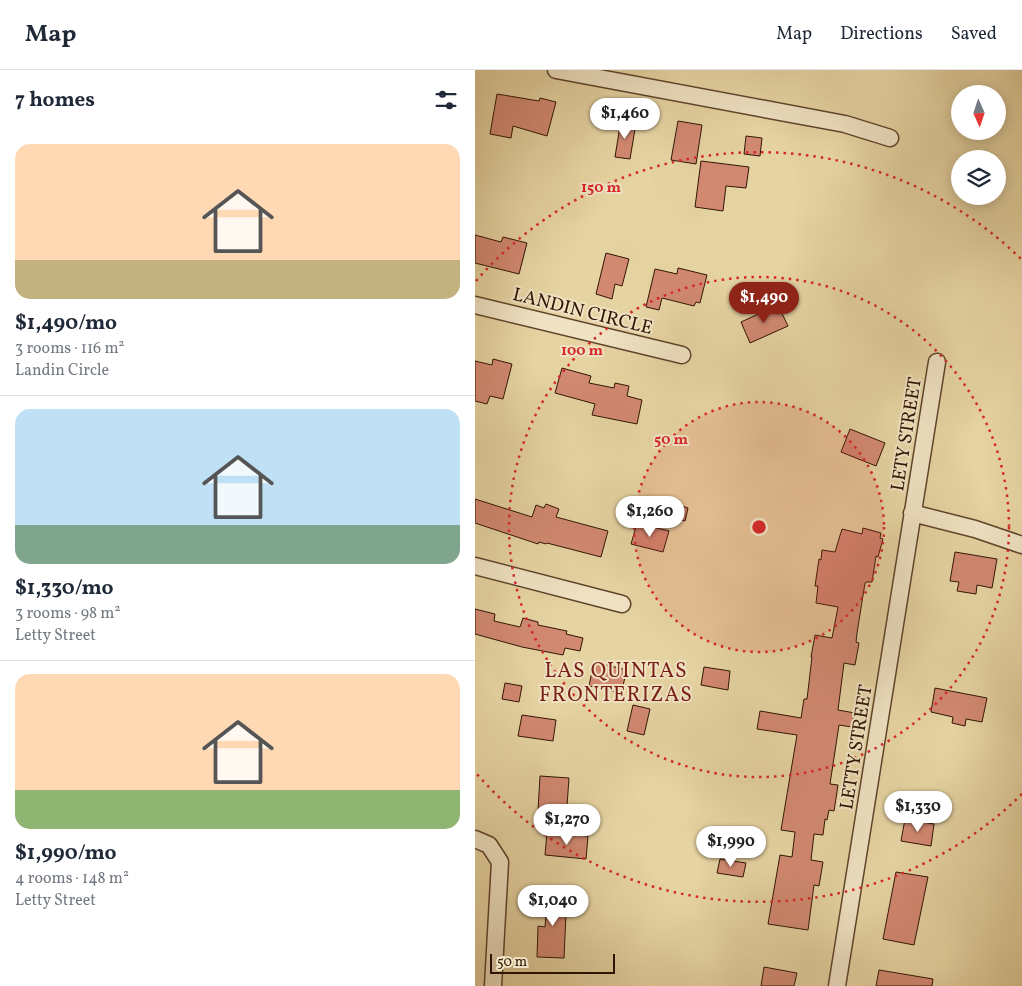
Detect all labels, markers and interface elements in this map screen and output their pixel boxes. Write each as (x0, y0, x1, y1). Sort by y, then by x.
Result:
text: Map (25, 18, 76, 52)
text: Map (776, 22, 812, 47)
text: Directions (840, 22, 923, 47)
text: Saved (951, 22, 997, 47)
north arrow (951, 85, 1006, 140)
map controls (951, 85, 1006, 205)
text: 7 homes (15, 86, 95, 115)
icon: filters (432, 86, 460, 114)
pin: $1,460 (584, 98, 666, 140)
text: $1,460 (601, 103, 649, 125)
button: layers (951, 150, 1006, 205)
icon: home (193, 176, 283, 266)
text: 150 m (581, 178, 621, 199)
street label: LANDIN CIRCLE (510, 282, 655, 342)
pin: $1,490 (723, 282, 805, 324)
text: $1,490 (740, 287, 788, 309)
text: $1,490/mo (15, 309, 117, 338)
text: 3 rooms · 116 m² (15, 338, 124, 360)
text: 100 m (561, 341, 604, 362)
text: Landin Circle (15, 360, 109, 382)
street label: LETY STREET (885, 376, 929, 493)
text: 50 m (654, 430, 688, 451)
icon: home (193, 442, 283, 532)
pin: $1,260 (609, 496, 691, 538)
text: $1,260 (627, 501, 673, 523)
centre of rings (750, 518, 768, 536)
text: $1,330/mo (15, 574, 114, 603)
text: 3 rooms · 98 m² (15, 603, 120, 625)
text: Letty Street (15, 625, 96, 647)
district label: LAS QUINTAS FRONTERIZAS (539, 657, 693, 710)
street label: LETTY STREET (834, 683, 880, 812)
icon: home (193, 707, 283, 797)
pin: $1,330 (877, 790, 959, 833)
text: $1,330 (895, 796, 941, 818)
pin: $1,270 (526, 804, 608, 846)
text: $1,270 (544, 809, 590, 831)
pin: $1,990 (690, 826, 772, 868)
text: $1,990 (707, 831, 755, 853)
text: $1,990/mo (15, 839, 116, 868)
text: 4 rooms · 148 m² (15, 868, 129, 890)
pin: $1,040 (512, 884, 594, 927)
text: Letty Street (15, 890, 96, 912)
text: $1,040 (529, 890, 577, 912)
scale bar (490, 951, 615, 974)
text: 50 m (497, 953, 527, 972)

